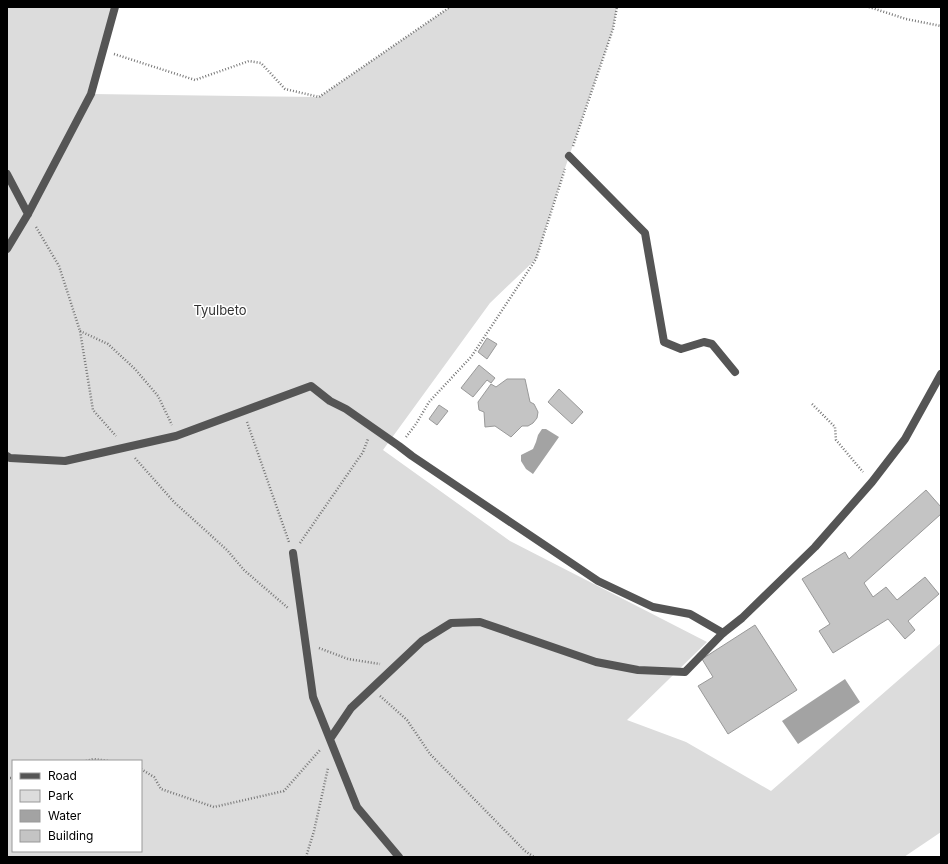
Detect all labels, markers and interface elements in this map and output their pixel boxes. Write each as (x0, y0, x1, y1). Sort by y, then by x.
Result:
park label: Tyulbeto (193, 302, 247, 318)
legend (12, 760, 142, 852)
text: Road (48, 768, 77, 783)
text: Park (48, 788, 74, 803)
text: Water (48, 808, 82, 823)
text: Building (48, 828, 93, 843)

